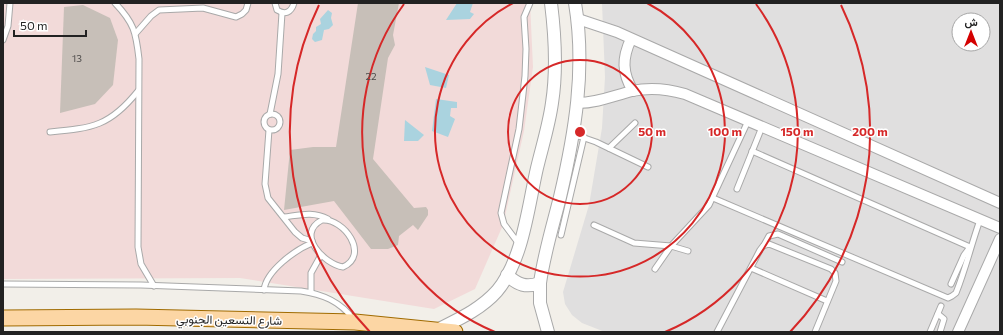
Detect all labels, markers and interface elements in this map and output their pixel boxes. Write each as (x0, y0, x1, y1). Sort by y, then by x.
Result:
scale bar (14, 12, 86, 38)
north arrow (951, 12, 991, 52)
text: ش (964, 15, 978, 29)
text: 50 m (20, 18, 48, 32)
house number: 13 (72, 52, 82, 64)
house number: 22 (365, 70, 377, 82)
text: 50 m (638, 124, 666, 138)
text: 100 m (708, 124, 742, 138)
text: 150 m (780, 124, 814, 138)
text: 200 m (852, 124, 888, 138)
centre of rings (573, 125, 587, 139)
street label: شارع التسعين الجنوبي (176, 311, 282, 331)

